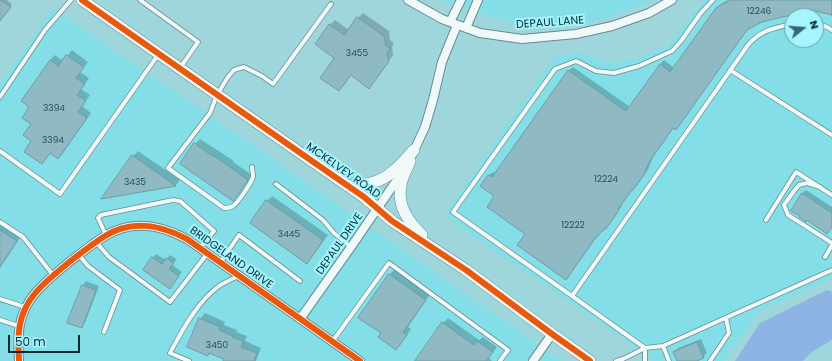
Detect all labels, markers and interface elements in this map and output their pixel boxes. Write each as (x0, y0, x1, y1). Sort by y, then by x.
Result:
house number: 12246 (747, 7, 771, 17)
north arrow (784, 8, 824, 48)
street label: DEPAUL LANE (516, 14, 584, 32)
text: N (806, 18, 823, 31)
house number: 3455 (346, 49, 368, 59)
house number: 3394 (43, 104, 65, 114)
house number: 3394 (42, 136, 64, 146)
street label: MCKELVEY ROAD (303, 140, 383, 202)
house number: 12224 (594, 175, 618, 185)
house number: 3435 (124, 178, 146, 188)
street label: DEPAUL DRIVE (314, 210, 366, 278)
house number: 12222 (561, 221, 585, 231)
street label: BRIDGELAND DRIVE (187, 224, 275, 292)
house number: 3445 (278, 230, 300, 240)
scale bar (10, 327, 82, 353)
text: 50 m (15, 333, 46, 350)
house number: 3450 (206, 341, 228, 351)

